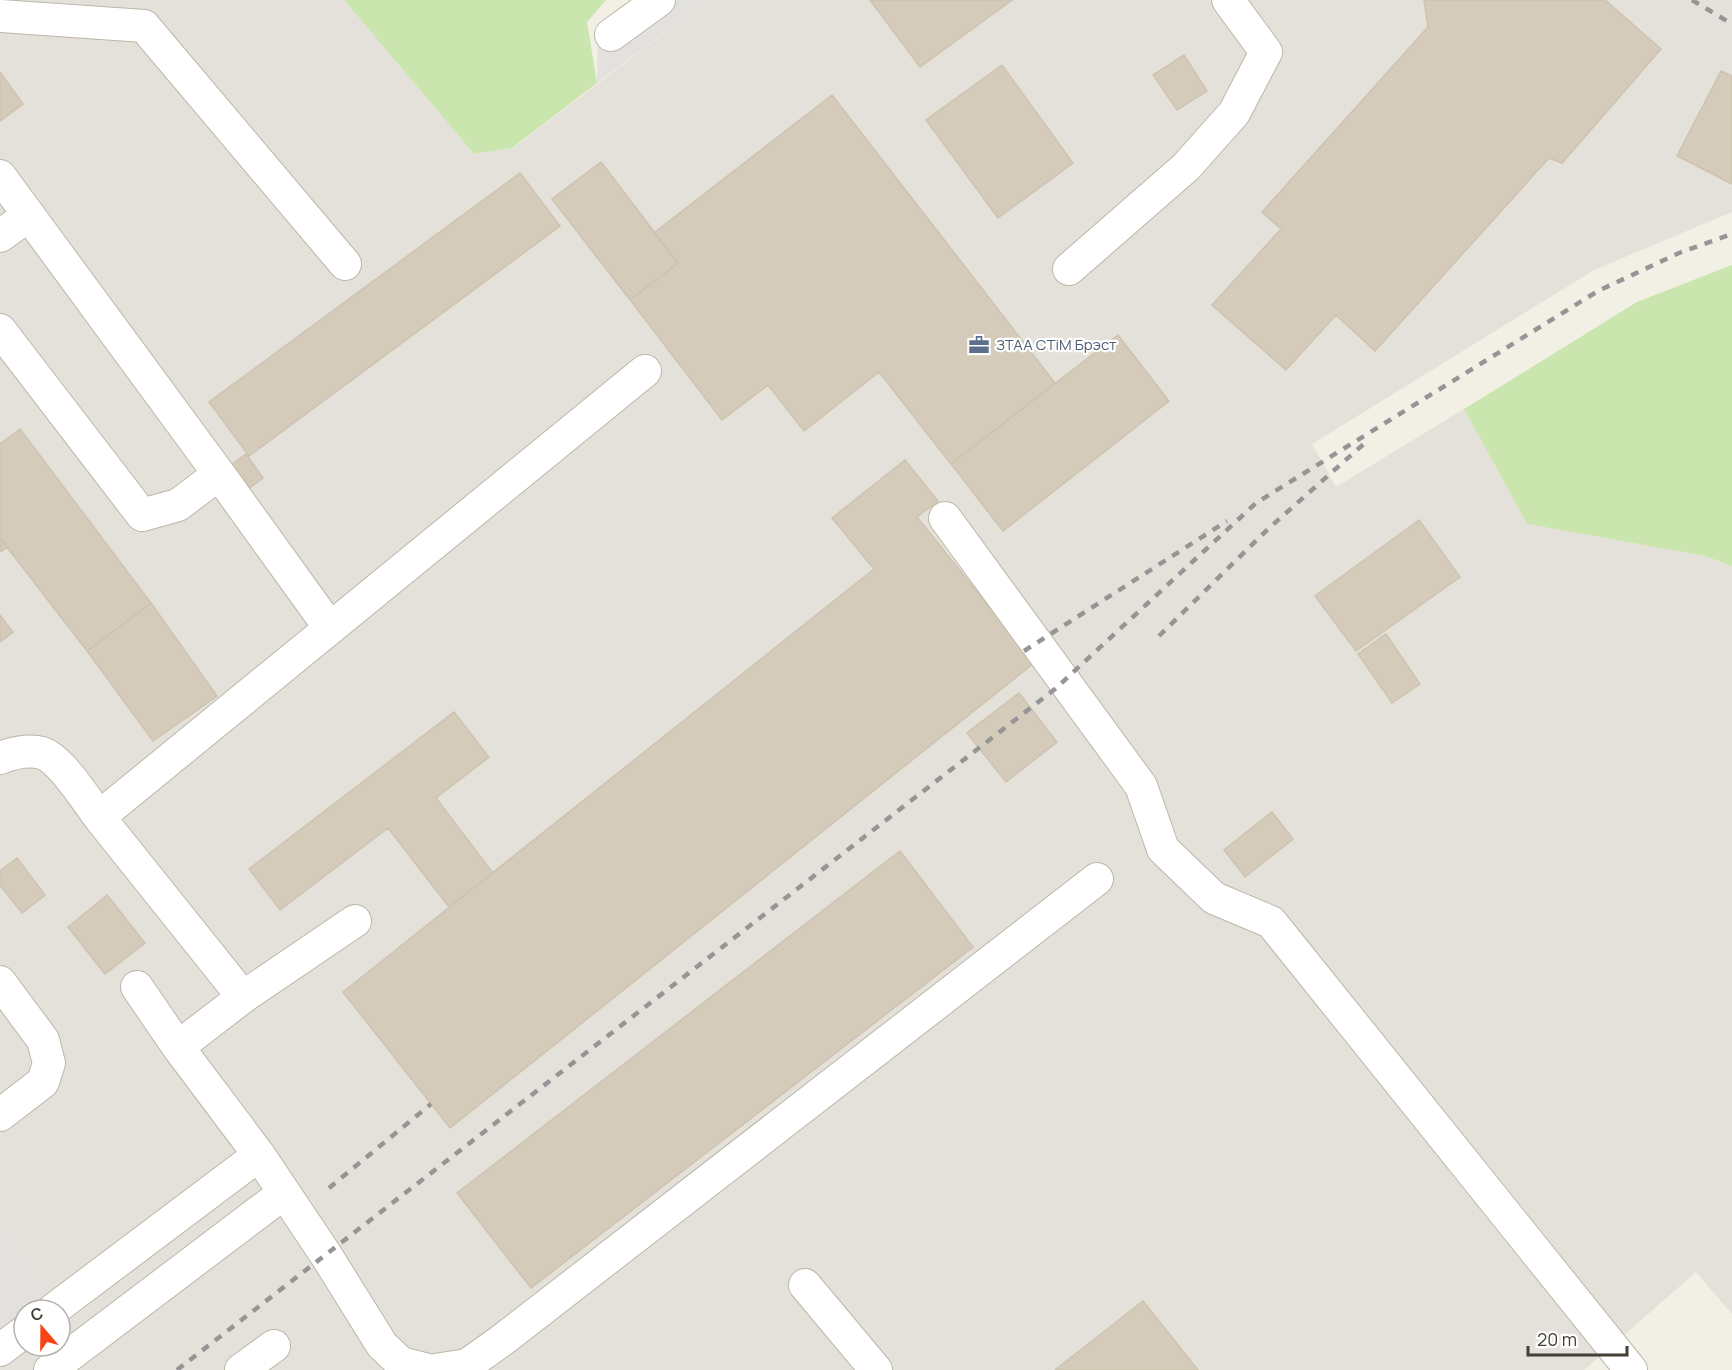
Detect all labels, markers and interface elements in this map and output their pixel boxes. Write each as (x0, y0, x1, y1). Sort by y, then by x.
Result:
office icon: ЗТАА СТіМ Брэст (967, 333, 991, 357)
place label: ЗТАА СТіМ Брэст (996, 334, 1117, 355)
north arrow (12, 1298, 72, 1358)
text: С (28, 1301, 46, 1326)
scale bar (1528, 1319, 1627, 1357)
text: 20 m (1537, 1327, 1577, 1351)

